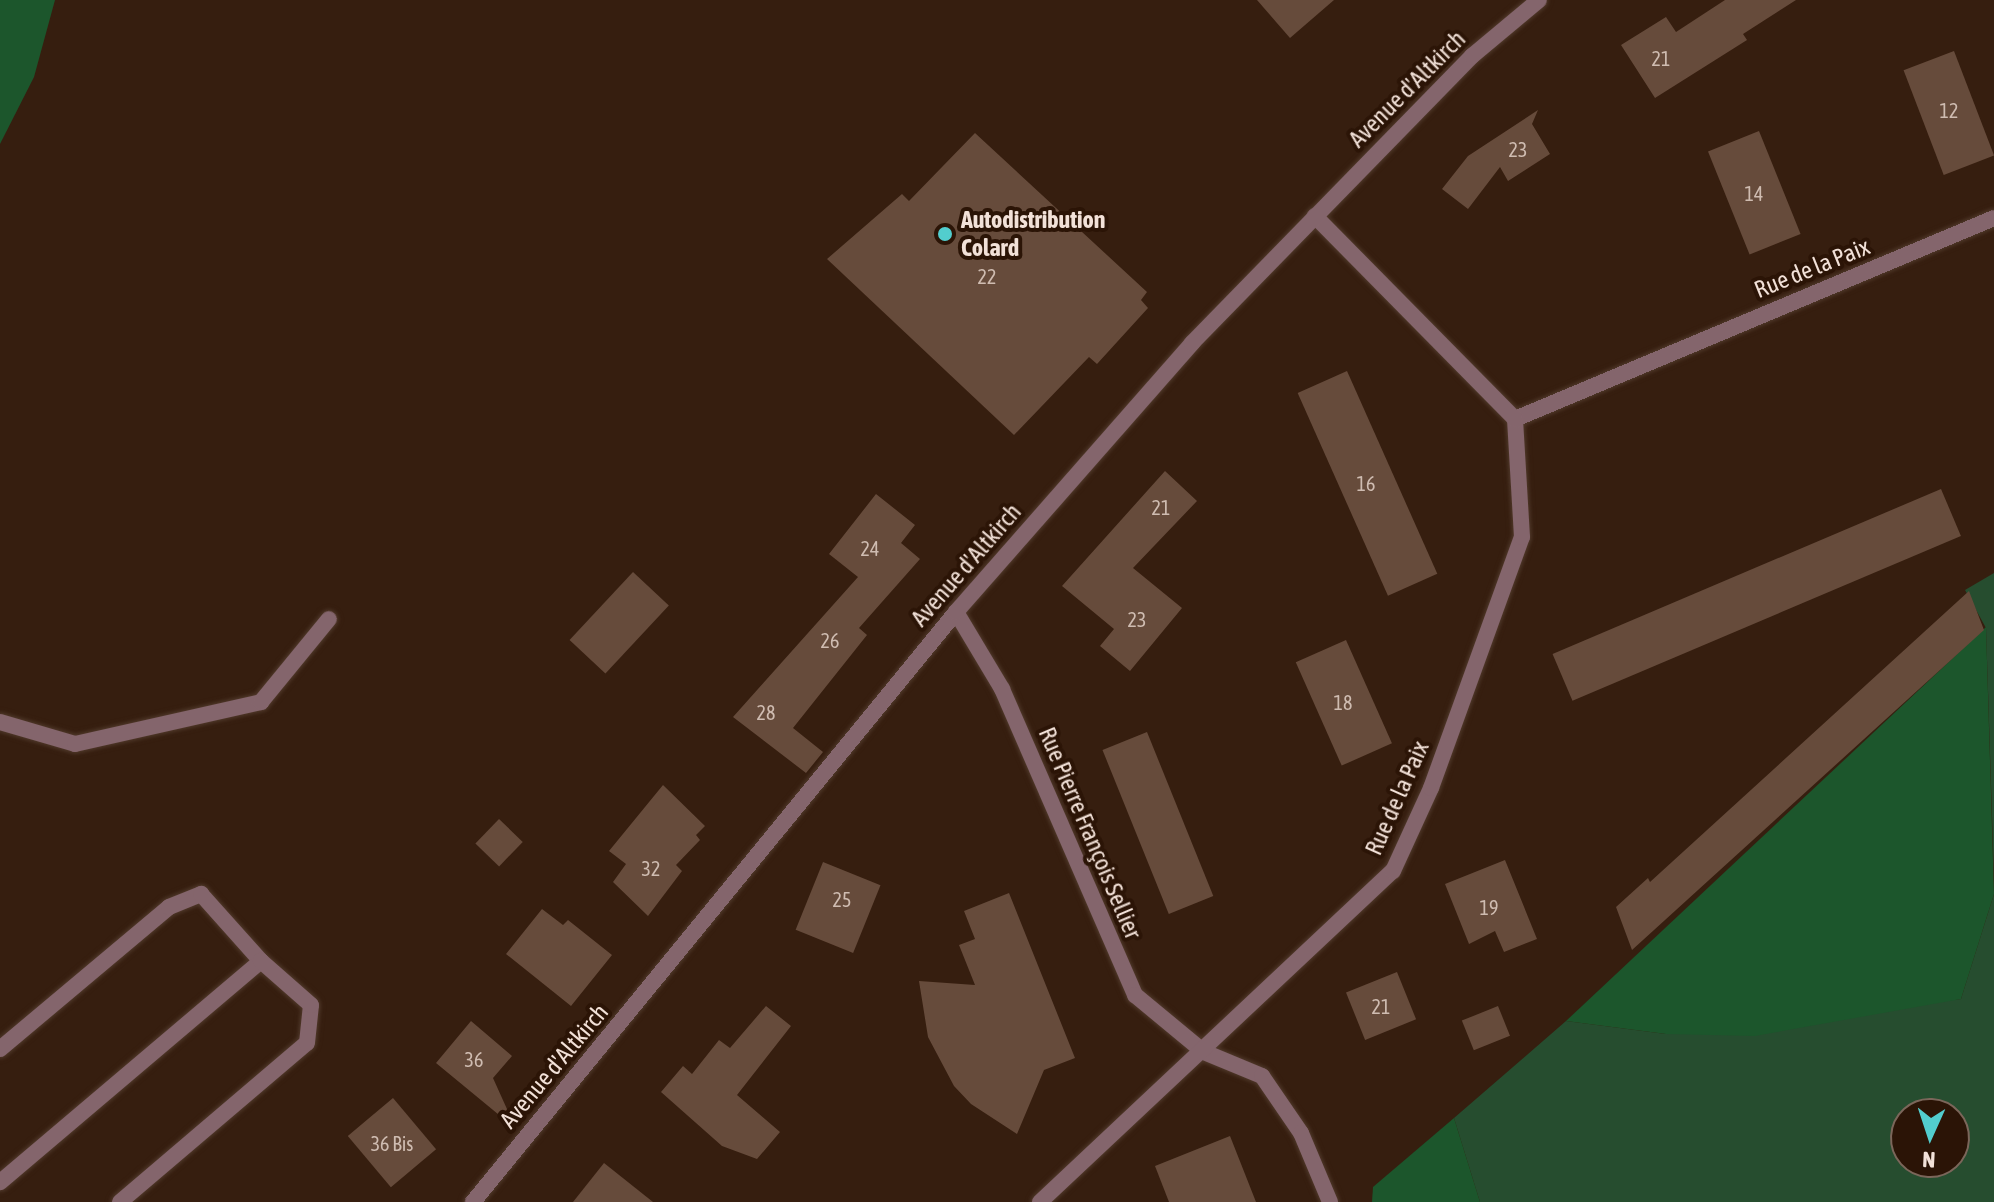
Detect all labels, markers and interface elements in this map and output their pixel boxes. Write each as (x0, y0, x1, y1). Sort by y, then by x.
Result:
street label: Avenue d'Altkirch (1343, 25, 1471, 153)
house number: 21 (1652, 46, 1670, 70)
house number: 12 (1940, 98, 1958, 122)
house number: 23 (1509, 137, 1527, 161)
house number: 14 (1745, 181, 1763, 205)
place label: Autodistribution Colard (961, 206, 1106, 262)
marker: Autodistribution Colard (936, 225, 954, 243)
street label: Rue de la Paix (1750, 232, 1874, 304)
house number: 22 (978, 264, 996, 288)
house number: 16 (1357, 471, 1375, 495)
house number: 21 (1152, 495, 1170, 519)
street label: Avenue d'Altkirch (905, 498, 1027, 632)
house number: 24 (861, 536, 879, 560)
house number: 23 (1128, 607, 1146, 631)
house number: 26 (821, 628, 839, 652)
house number: 18 (1334, 690, 1352, 714)
house number: 28 (757, 700, 775, 724)
street label: Rue Pierre François Sellier (1032, 723, 1148, 943)
street label: Rue de la Paix (1359, 737, 1435, 859)
house number: 32 (642, 856, 660, 880)
house number: 25 (833, 887, 851, 911)
house number: 19 (1480, 895, 1498, 919)
house number: 21 (1372, 994, 1390, 1018)
street label: Avenue d'Altkirch (494, 998, 614, 1134)
house number: 36 (465, 1047, 483, 1071)
north arrow (1890, 1098, 1970, 1178)
house number: 36 Bis (371, 1131, 413, 1155)
text: N (1922, 1147, 1936, 1173)

